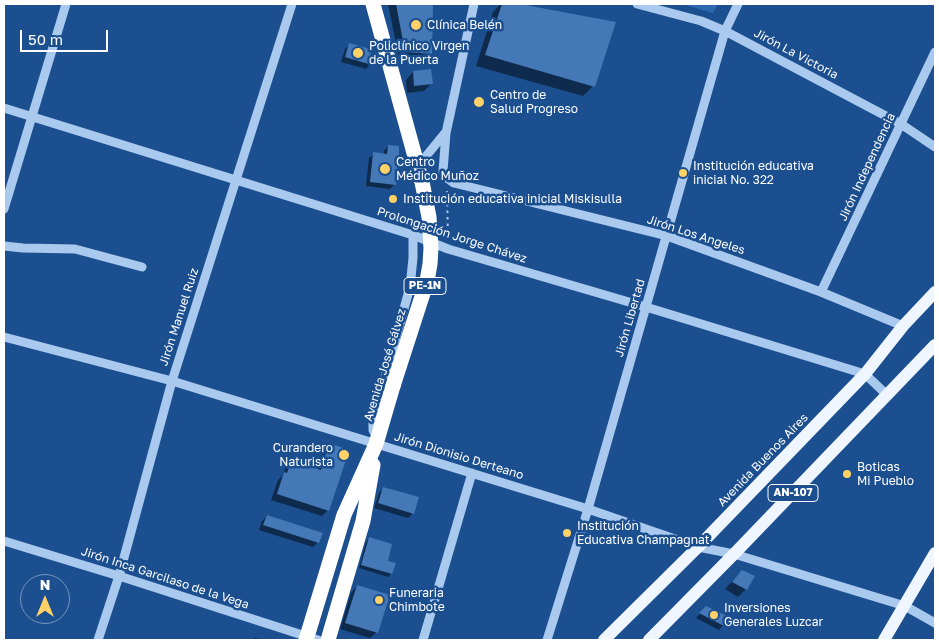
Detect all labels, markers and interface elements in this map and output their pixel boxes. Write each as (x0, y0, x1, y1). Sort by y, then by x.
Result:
marker: Clínica Belén (409, 18, 423, 32)
place label: Clínica Belén (427, 18, 502, 32)
scale bar (22, 20, 110, 52)
street label: Jirón La Victoria (751, 26, 841, 82)
text: 50 m (28, 30, 63, 48)
place label: Policlínico Virgen de la Puerta (369, 39, 469, 67)
marker: Policlínico Virgen de la Puerta (351, 46, 365, 60)
place label: Centro de Salud Progreso (490, 88, 578, 116)
marker: Centro de Salud Progreso (472, 95, 486, 109)
street label: Jirón Independencia (836, 111, 898, 223)
place label: Centro Médico Muñoz (396, 155, 479, 183)
place label: Institución educativa inicial No. 322 (693, 159, 814, 187)
marker: Centro Médico Muñoz (378, 162, 392, 176)
marker: Institución educativa inicial No. 322 (677, 167, 689, 179)
place label: Institución educativa inicial Miskisulla (403, 192, 622, 206)
marker: Institución educativa inicial Miskisulla (387, 193, 399, 205)
street label: Prolongación Jorge Chávez (375, 204, 529, 266)
street label: Jirón Los Angeles (645, 212, 747, 258)
street label: Jirón Manuel Ruiz (156, 266, 202, 368)
street label: Jirón Libertad (612, 277, 648, 359)
road number: PE-1N (404, 278, 446, 294)
street label: Avenida José Gálvez (361, 307, 409, 423)
street label: Avenida Buenos Aires (715, 410, 811, 510)
street label: Jirón Dionisio Derteano (393, 429, 525, 483)
place label: Curandero Naturista (273, 441, 333, 469)
marker: Curandero Naturista (337, 448, 351, 462)
place label: Boticas Mi Pueblo (857, 460, 914, 488)
marker: Boticas Mi Pueblo (841, 468, 853, 480)
road number: AN-107 (768, 484, 818, 502)
place label: Institución Educativa Champagnat (577, 519, 710, 547)
marker: Institución Educativa Champagnat (561, 527, 573, 539)
street label: Jirón Inca Garcilaso de la Vega (79, 544, 251, 612)
north arrow (20, 574, 70, 624)
text: N (40, 576, 50, 593)
place label: Funeraria Chimbote (389, 586, 445, 614)
marker: Funeraria Chimbote (373, 594, 385, 606)
place label: Inversiones Generales Luzcar (724, 601, 823, 629)
marker: Inversiones Generales Luzcar (708, 609, 720, 621)

